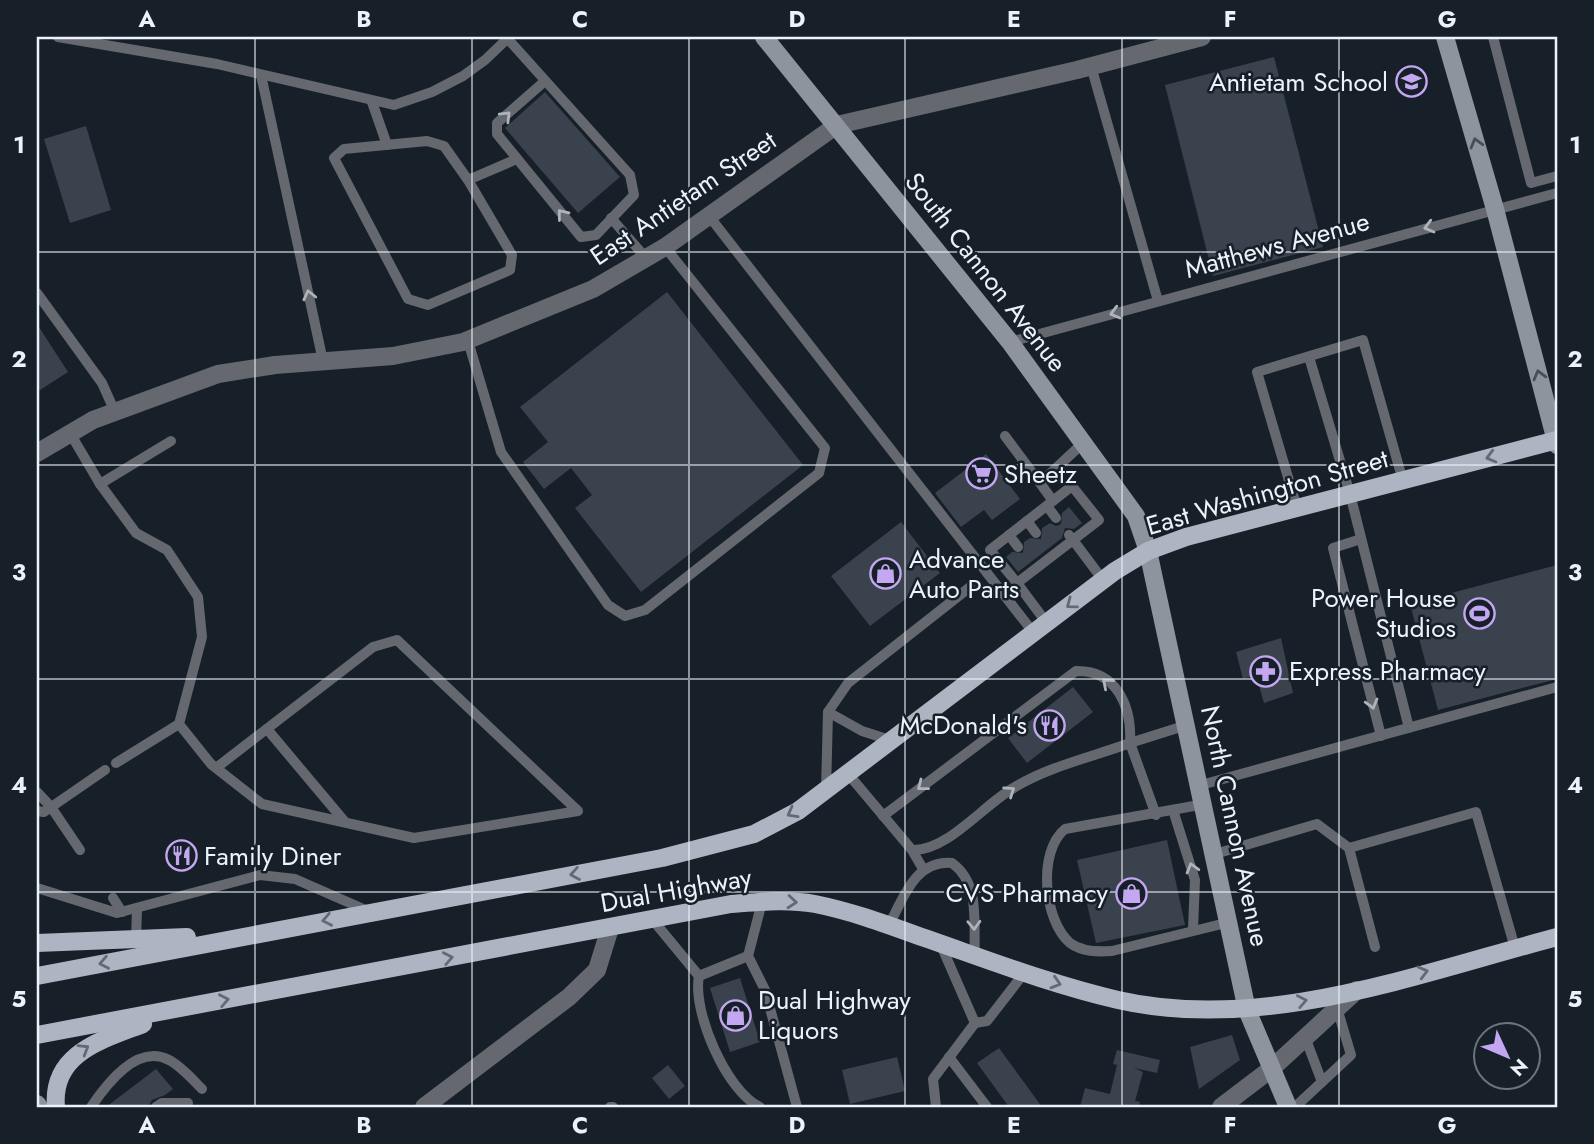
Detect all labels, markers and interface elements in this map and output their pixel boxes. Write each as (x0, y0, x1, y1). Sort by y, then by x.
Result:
text: A (138, 2, 156, 36)
text: B (356, 2, 372, 36)
text: C (572, 2, 588, 36)
text: D (789, 2, 806, 36)
text: E (1007, 2, 1021, 36)
text: F (1224, 2, 1236, 36)
text: G (1438, 2, 1456, 36)
place label: Antietam School (1209, 63, 1388, 101)
school or university icon: Antietam School (1394, 65, 1428, 99)
one-way arrow (497, 112, 510, 125)
street label: East Antietam Street (582, 121, 784, 275)
text: 1 (13, 128, 25, 162)
text: 1 (1569, 128, 1581, 162)
one-way arrow (1469, 137, 1484, 149)
street label: South Cannon Avenue (896, 164, 1076, 380)
street label: Matthews Avenue (1180, 202, 1374, 288)
one-way arrow (558, 209, 570, 222)
one-way arrow (1424, 218, 1436, 233)
one-way arrow (303, 289, 317, 301)
one-way arrow (1110, 305, 1122, 319)
text: 2 (11, 342, 27, 376)
text: 2 (1567, 342, 1583, 376)
one-way arrow (1533, 369, 1547, 381)
street label: East Washington Street (1141, 439, 1393, 545)
one-way arrow (1485, 449, 1497, 464)
place label: Sheetz (1004, 455, 1077, 493)
supermarket icon: Sheetz (964, 457, 998, 491)
place label: Advance Auto Parts (909, 540, 1019, 608)
text: 3 (12, 555, 26, 589)
text: 3 (1568, 555, 1582, 589)
shop icon: Advance Auto Parts (869, 557, 903, 591)
place label: Power House Studios (1311, 579, 1456, 647)
one-way arrow (1066, 596, 1079, 608)
sports icon: Power House Studios (1462, 596, 1496, 630)
place label: Express Pharmacy (1289, 652, 1486, 690)
pharmacy icon: Express Pharmacy (1249, 654, 1283, 688)
one-way arrow (1102, 679, 1115, 691)
one-way arrow (1364, 698, 1378, 710)
street label: North Cannon Avenue (1191, 702, 1279, 950)
place label: McDonald's (899, 706, 1027, 744)
restaurant icon: McDonald's (1033, 708, 1067, 742)
text: 4 (11, 768, 27, 802)
text: 4 (1567, 768, 1583, 802)
one-way arrow (918, 777, 930, 790)
one-way arrow (1002, 787, 1015, 799)
one-way arrow (787, 805, 800, 818)
place label: Family Diner (204, 837, 341, 875)
restaurant icon: Family Diner (164, 839, 198, 873)
street label: Dual Highway (597, 858, 755, 922)
one-way arrow (1186, 863, 1200, 875)
one-way arrow (569, 866, 581, 881)
place label: CVS Pharmacy (945, 874, 1109, 912)
shop icon: CVS Pharmacy (1114, 876, 1148, 910)
one-way arrow (787, 894, 798, 909)
one-way arrow (321, 911, 333, 926)
one-way arrow (966, 920, 981, 931)
one-way arrow (442, 952, 454, 967)
one-way arrow (98, 955, 110, 970)
one-way arrow (1417, 966, 1429, 980)
one-way arrow (1050, 974, 1062, 989)
place label: Dual Highway Liquors (758, 981, 911, 1049)
text: 5 (12, 982, 26, 1016)
text: 5 (1568, 982, 1582, 1016)
one-way arrow (218, 994, 230, 1009)
one-way arrow (1296, 994, 1308, 1009)
shop icon: Dual Highway Liquors (718, 998, 752, 1032)
north arrow (1472, 1021, 1542, 1092)
one-way arrow (76, 1045, 89, 1058)
text: N (1504, 1053, 1534, 1082)
text: A (138, 1108, 156, 1142)
text: B (356, 1108, 372, 1142)
text: C (572, 1108, 588, 1142)
text: D (789, 1108, 806, 1142)
text: E (1007, 1108, 1021, 1142)
text: F (1224, 1108, 1236, 1142)
text: G (1438, 1108, 1456, 1142)

